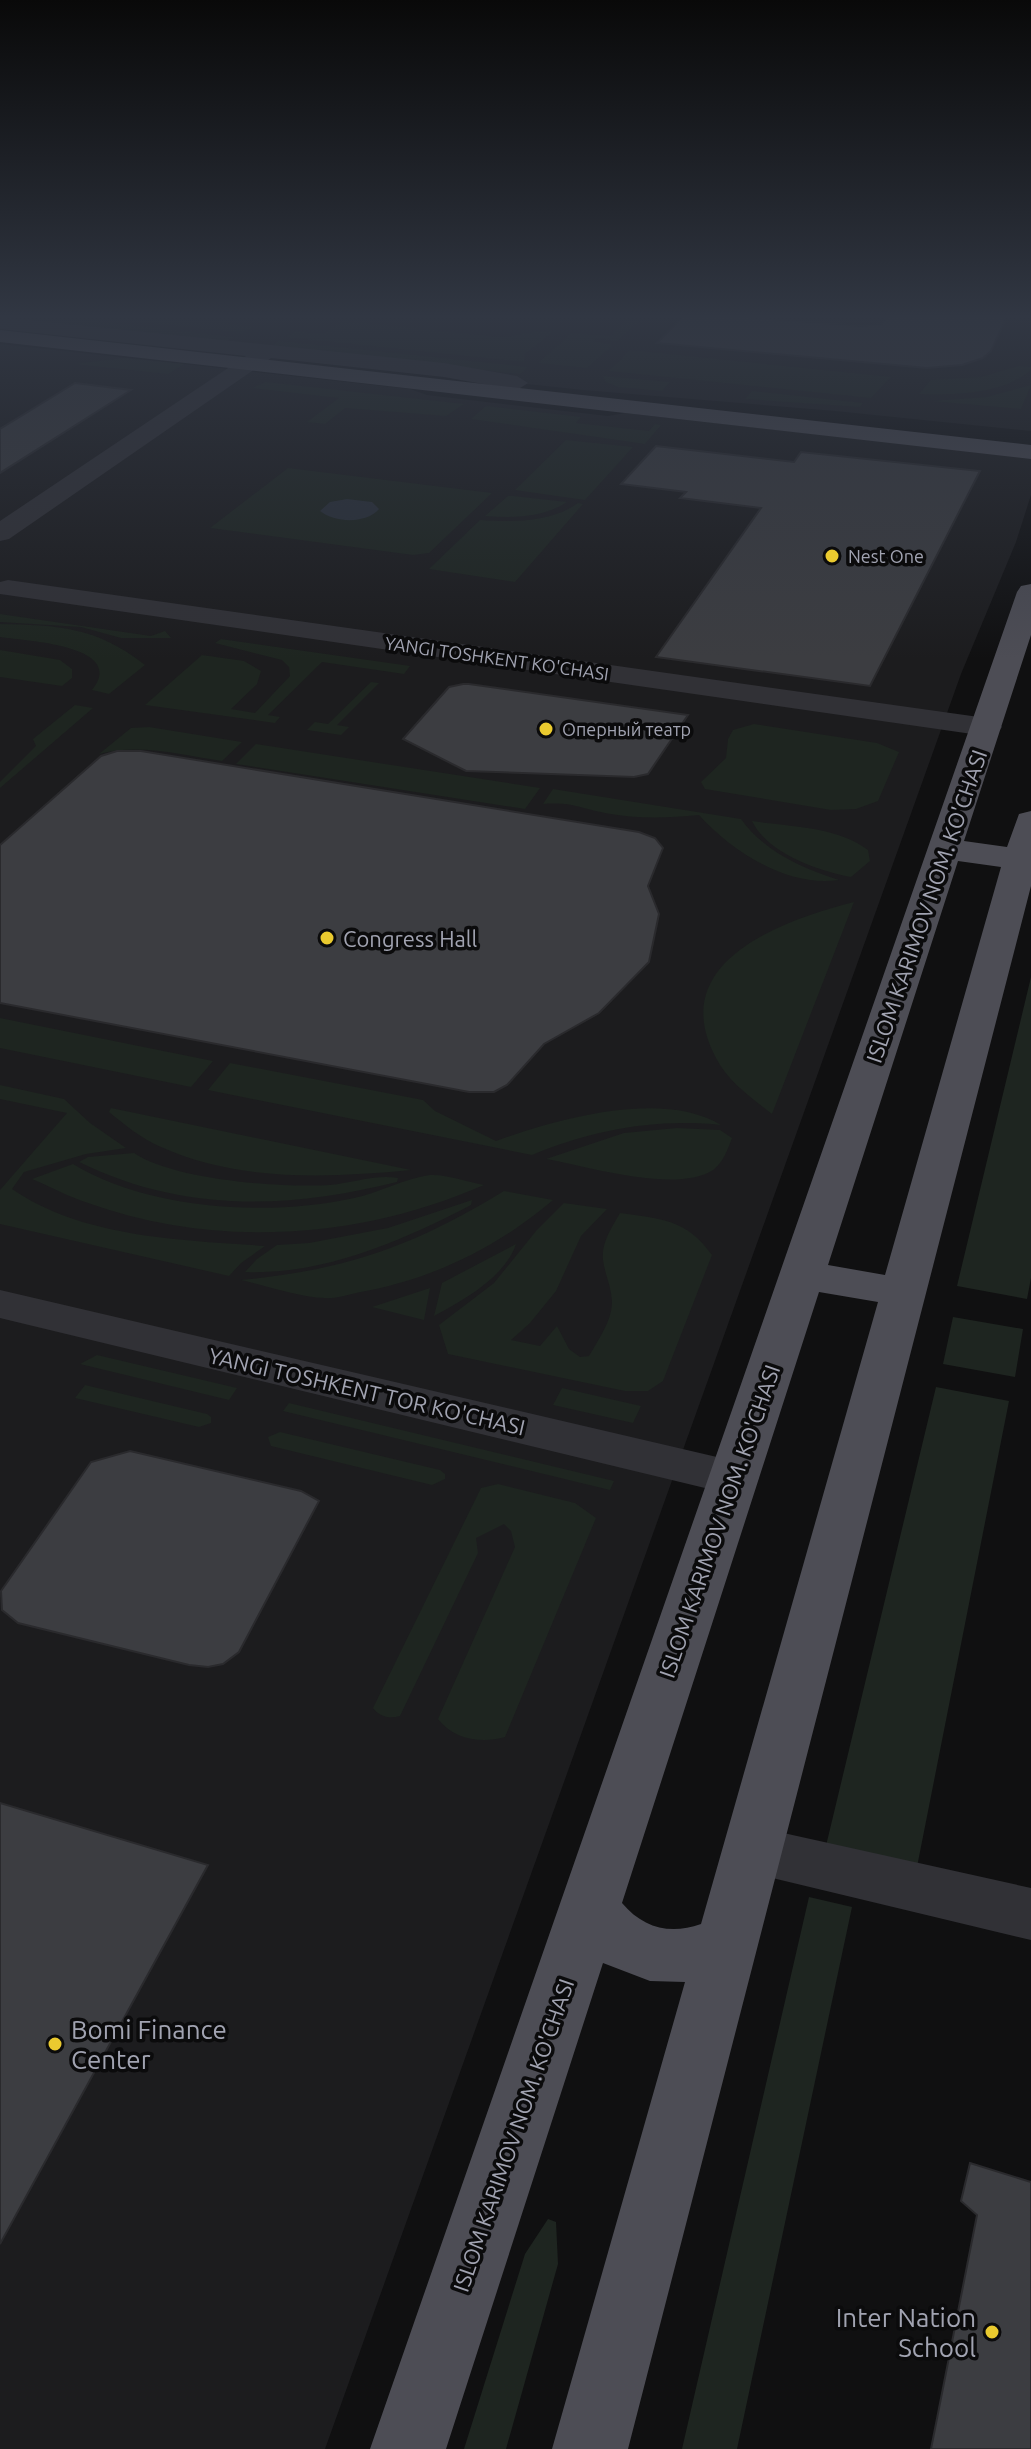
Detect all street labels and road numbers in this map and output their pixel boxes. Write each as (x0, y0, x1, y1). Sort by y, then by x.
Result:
street label: YANGI TOSHKENT KO'CHASI (384, 632, 610, 684)
street label: ISLOM KARIMOV NOM. KO'CHASI (861, 746, 991, 1066)
street label: YANGI TOSHKENT TOR KO'CHASI (206, 1342, 528, 1440)
street label: ISLOM KARIMOV NOM. KO'CHASI (654, 1361, 784, 1681)
street label: ISLOM KARIMOV NOM. KO'CHASI (448, 1975, 578, 2295)

